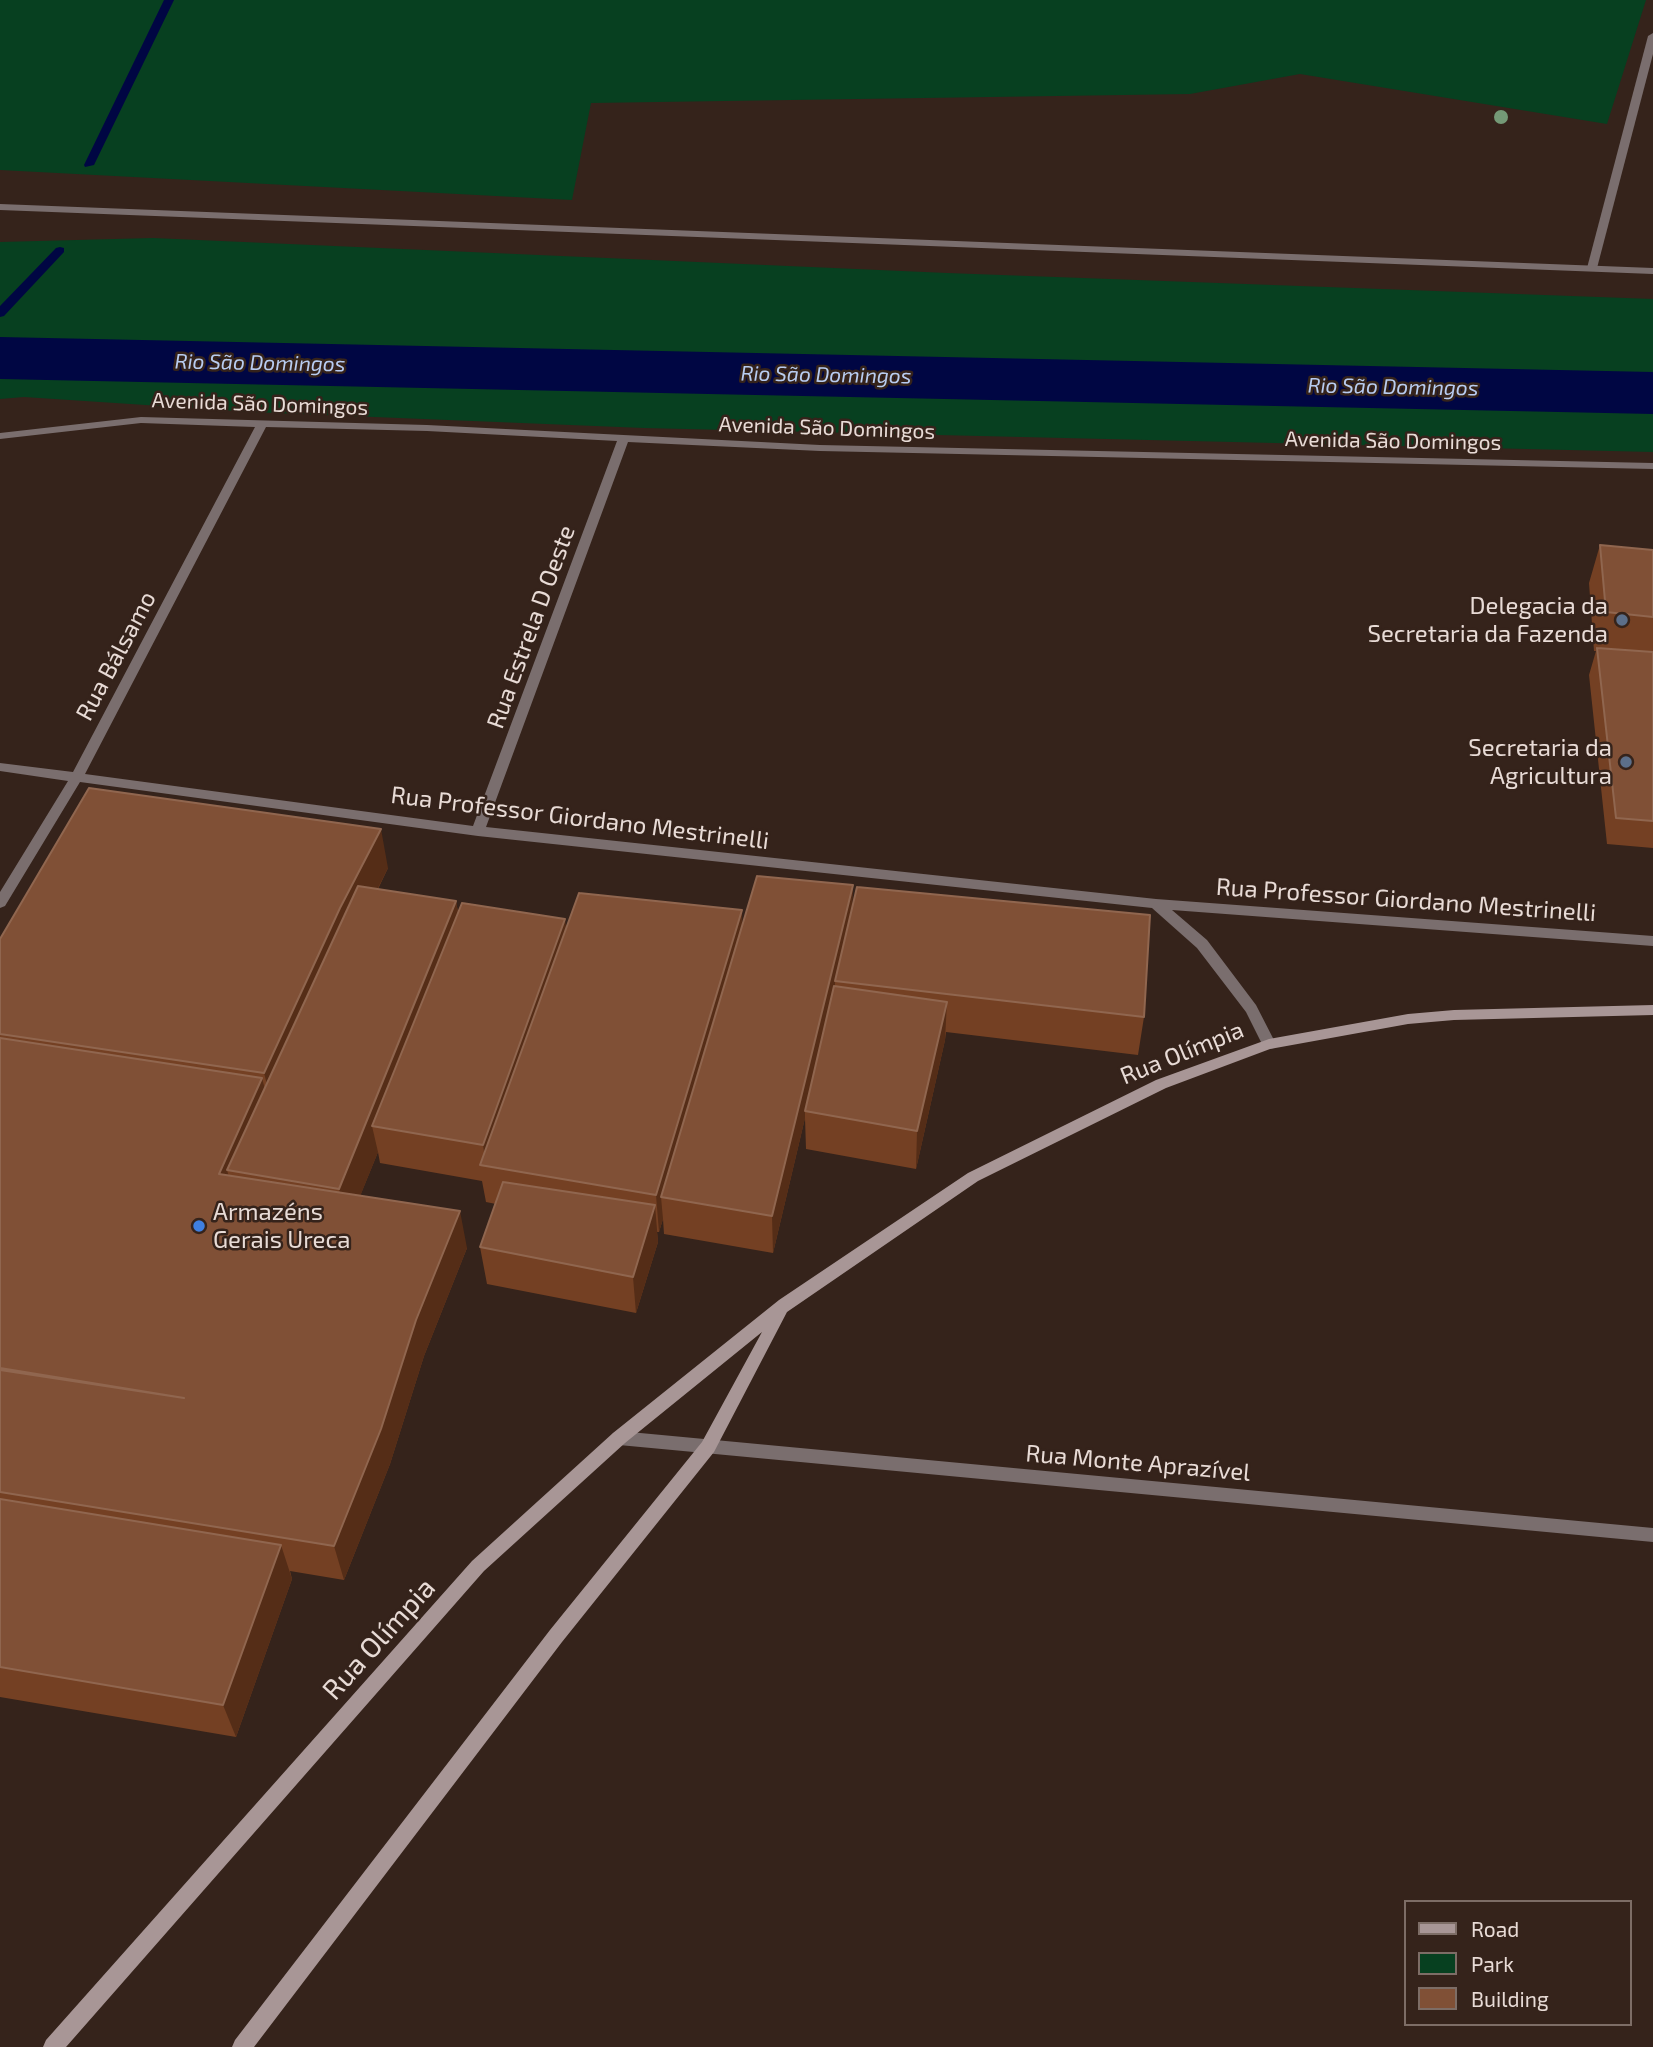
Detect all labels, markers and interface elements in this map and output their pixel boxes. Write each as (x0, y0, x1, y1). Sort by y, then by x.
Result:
water label: Rio São Domingos (174, 349, 346, 377)
water label: Rio São Domingos (740, 361, 912, 389)
water label: Rio São Domingos (1307, 373, 1479, 401)
street label: Avenida São Domingos (151, 388, 369, 420)
street label: Avenida São Domingos (718, 412, 936, 444)
street label: Avenida São Domingos (1285, 427, 1501, 455)
street label: Rua Estrela D Oeste (481, 521, 581, 733)
street label: Rua Bálsamo (70, 586, 162, 726)
place label: Delegacia da Secretaria da Fazenda (1367, 592, 1608, 648)
marker: Delegacia da Secretaria da Fazenda (1614, 612, 1630, 628)
place label: Secretaria da Agricultura (1468, 734, 1612, 790)
marker: Secretaria da Agricultura (1618, 754, 1634, 770)
street label: Rua Professor Giordano Mestrinelli (389, 781, 771, 855)
street label: Rua Professor Giordano Mestrinelli (1215, 872, 1597, 928)
street label: Rua Olímpia (1116, 1015, 1248, 1091)
place label: Armazéns Gerais Ureca (213, 1198, 350, 1254)
marker: Armazéns Gerais Ureca (191, 1218, 207, 1234)
street label: Rua Monte Aprazível (1024, 1439, 1252, 1487)
street label: Rua Olímpia (316, 1571, 442, 1707)
legend (1404, 1900, 1632, 2026)
text: Road (1471, 1916, 1519, 1941)
text: Park (1471, 1951, 1514, 1976)
text: Building (1471, 1986, 1549, 2011)

